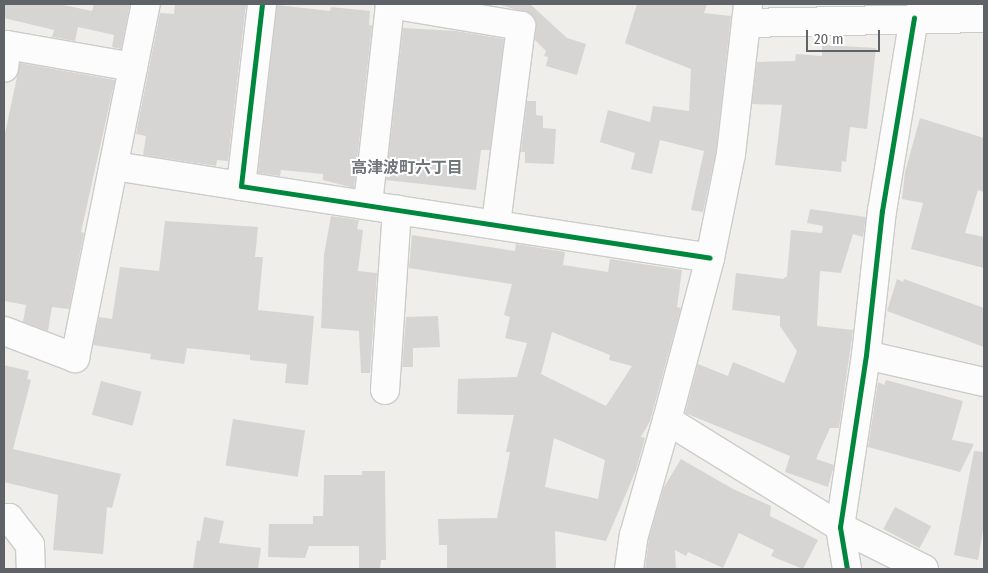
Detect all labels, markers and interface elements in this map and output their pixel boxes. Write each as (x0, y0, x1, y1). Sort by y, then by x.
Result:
scale bar (808, 20, 882, 52)
text: 20 m (814, 30, 844, 48)
district label: 高津波町六丁目 (351, 158, 463, 178)

